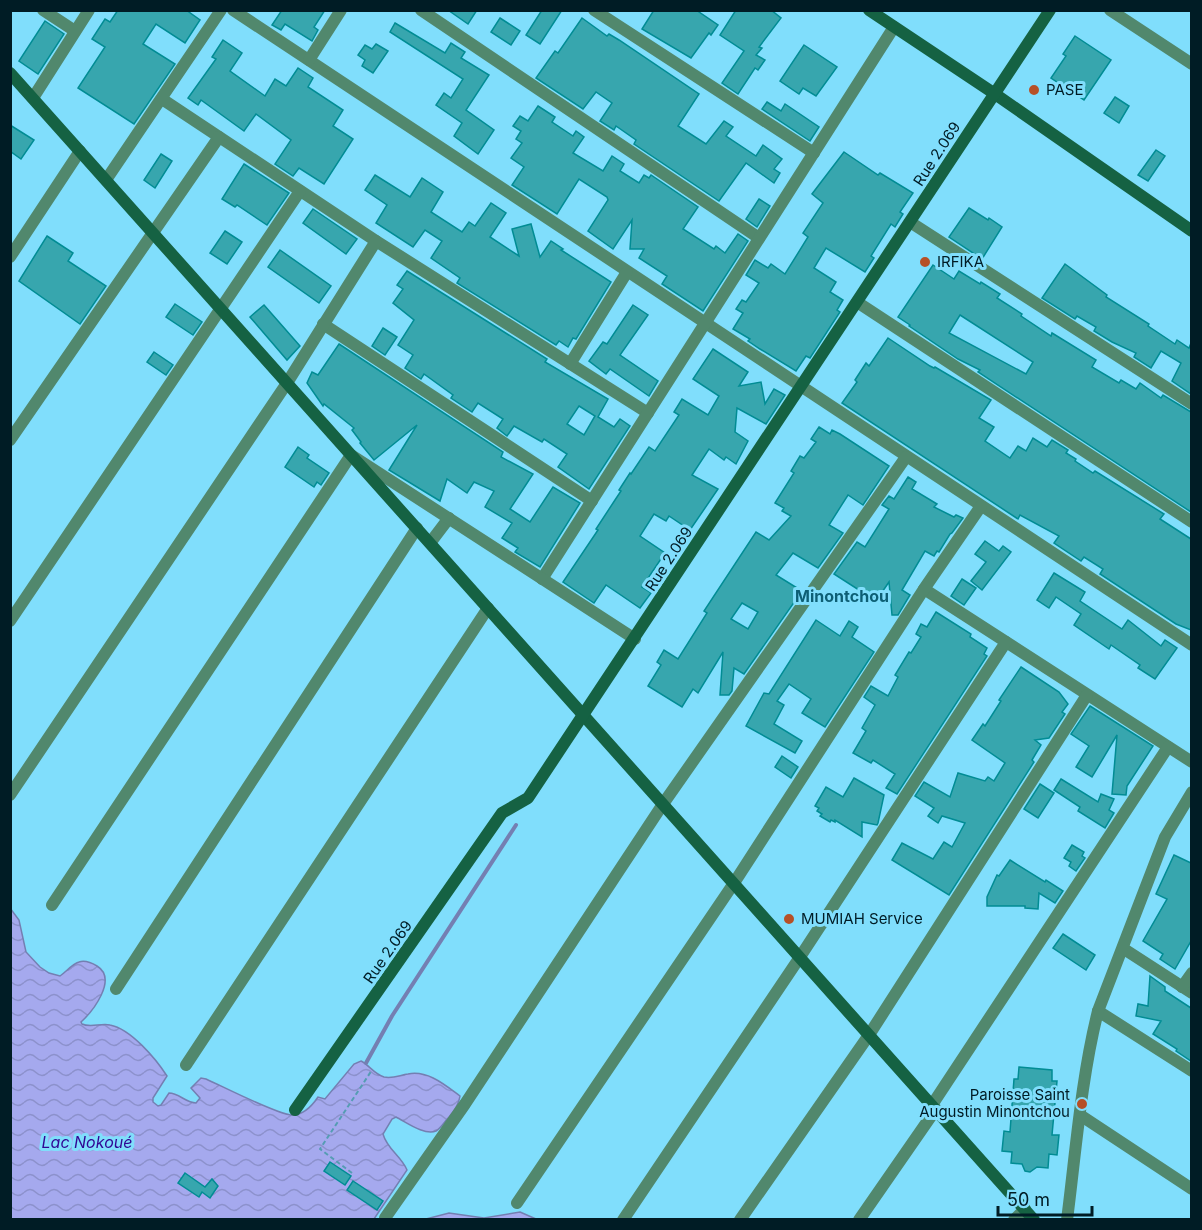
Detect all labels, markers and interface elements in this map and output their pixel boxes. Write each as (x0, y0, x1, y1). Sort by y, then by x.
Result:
place label: PASE (1046, 80, 1083, 99)
marker: PASE (1027, 83, 1041, 97)
street label: Rue 2.069 (909, 118, 964, 189)
place label: IRFIKA (937, 252, 984, 271)
marker: IRFIKA (918, 255, 932, 269)
street label: Rue 2.069 (641, 523, 696, 594)
district label: Minontchou (795, 586, 889, 606)
place label: MUMIAH Service (801, 909, 923, 928)
marker: MUMIAH Service (782, 912, 796, 926)
street label: Rue 2.069 (359, 917, 416, 987)
place label: Paroisse Saint Augustin Minontchou (919, 1085, 1070, 1121)
marker: Paroisse Saint Augustin Minontchou (1075, 1097, 1089, 1111)
water label: Lac Nokoué (42, 1132, 132, 1152)
scale bar (998, 1179, 1092, 1217)
text: 50 m (1007, 1189, 1050, 1210)

